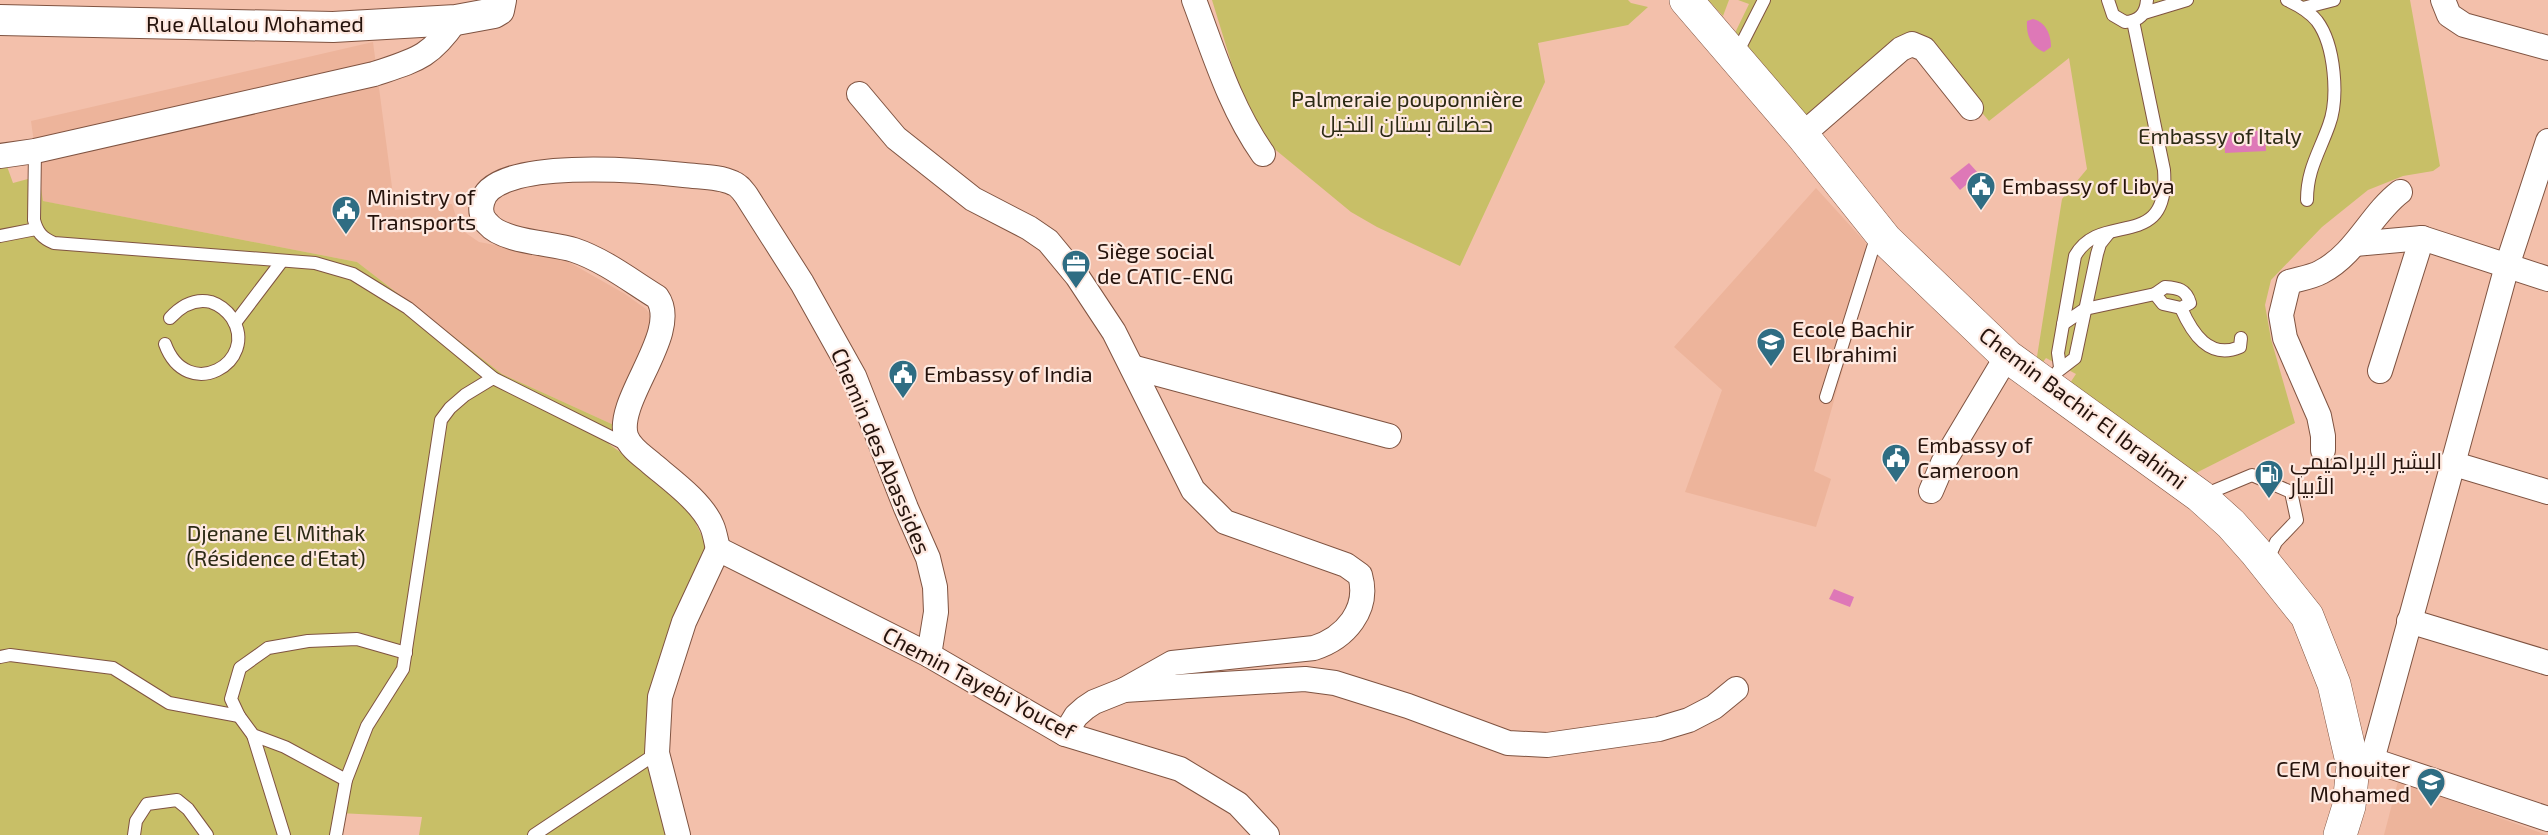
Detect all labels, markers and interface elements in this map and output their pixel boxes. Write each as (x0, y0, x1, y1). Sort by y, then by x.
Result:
street label: Rue Allalou Mohamed (146, 10, 364, 36)
park label: Palmeraie pouponnière حضانة بستان النخيل (1291, 85, 1523, 138)
park label: Embassy of Italy (2138, 122, 2302, 148)
public building icon: Embassy of Libya (1965, 170, 1997, 212)
place label: Embassy of Libya (2002, 172, 2175, 198)
place label: Ministry of Transports (367, 183, 476, 234)
public building icon: Ministry of Transports (330, 194, 362, 236)
place label: Siège social de CATIC-ENG (1097, 237, 1234, 288)
office icon: Siège social de CATIC-ENG (1060, 248, 1092, 290)
place label: Ecole Bachir El Ibrahimi (1792, 315, 1914, 366)
street label: Chemin Bachir El Ibrahimi (1975, 321, 2192, 494)
school or university icon: Ecole Bachir El Ibrahimi (1755, 326, 1787, 368)
street label: Chemin des Abassides (827, 344, 937, 558)
public building icon: Embassy of India (887, 358, 919, 400)
place label: Embassy of India (924, 360, 1093, 386)
place label: Embassy of Cameroon (1917, 431, 2033, 482)
public building icon: Embassy of Cameroon (1880, 442, 1912, 484)
place label: البشير الإبراهيمي الأبيار (2288, 447, 2442, 499)
fuel station icon: البشير الإبراهيمي الأبيار (2253, 458, 2285, 500)
park label: Djenane El Mithak (Résidence d'Etat) (186, 519, 366, 570)
street label: Chemin Tayebi Youcef (879, 620, 1081, 744)
place label: CEM Chouiter Mohamed (2276, 755, 2410, 806)
school or university icon: CEM Chouiter Mohamed (2415, 766, 2447, 808)

